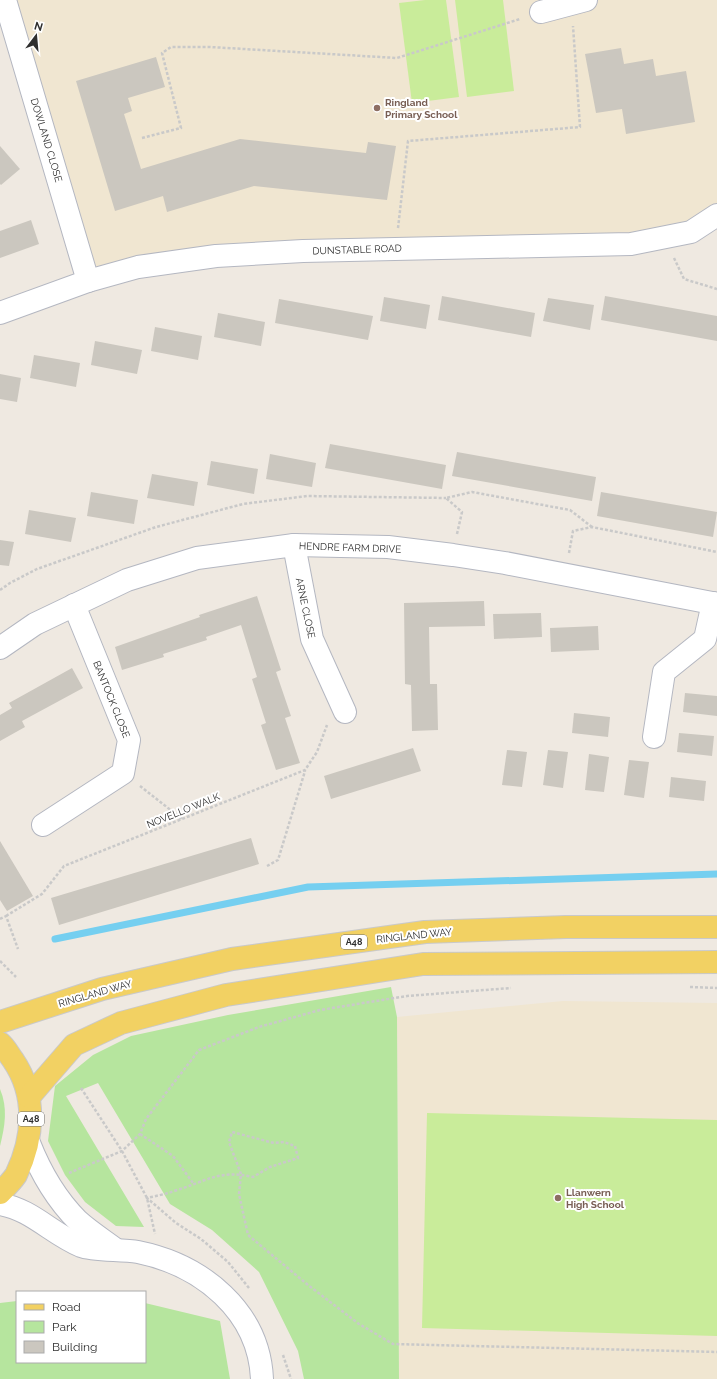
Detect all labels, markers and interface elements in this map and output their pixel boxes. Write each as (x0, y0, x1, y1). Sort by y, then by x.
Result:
north arrow (16, 16, 56, 56)
text: N (33, 19, 44, 34)
street label: DOWLAND CLOSE (29, 97, 64, 183)
place label: Ringland Primary School (385, 97, 458, 120)
marker: Ringland Primary School (372, 103, 382, 113)
street label: DUNSTABLE ROAD (312, 242, 402, 257)
street label: HENDRE FARM DRIVE (299, 540, 401, 555)
street label: ARNE CLOSE (294, 577, 317, 639)
street label: BANTOCK CLOSE (91, 659, 132, 739)
street label: NOVELLO WALK (145, 791, 222, 830)
street label: RINGLAND WAY (376, 926, 453, 945)
road number: A48 (341, 935, 367, 949)
street label: RINGLAND WAY (57, 978, 134, 1009)
road number: A48 (18, 1112, 44, 1126)
place label: Llanwern High School (566, 1187, 625, 1210)
marker: Llanwern High School (553, 1193, 563, 1203)
legend (16, 1291, 146, 1363)
text: Road (52, 1300, 81, 1314)
text: Park (52, 1320, 77, 1334)
text: Building (52, 1340, 98, 1354)

